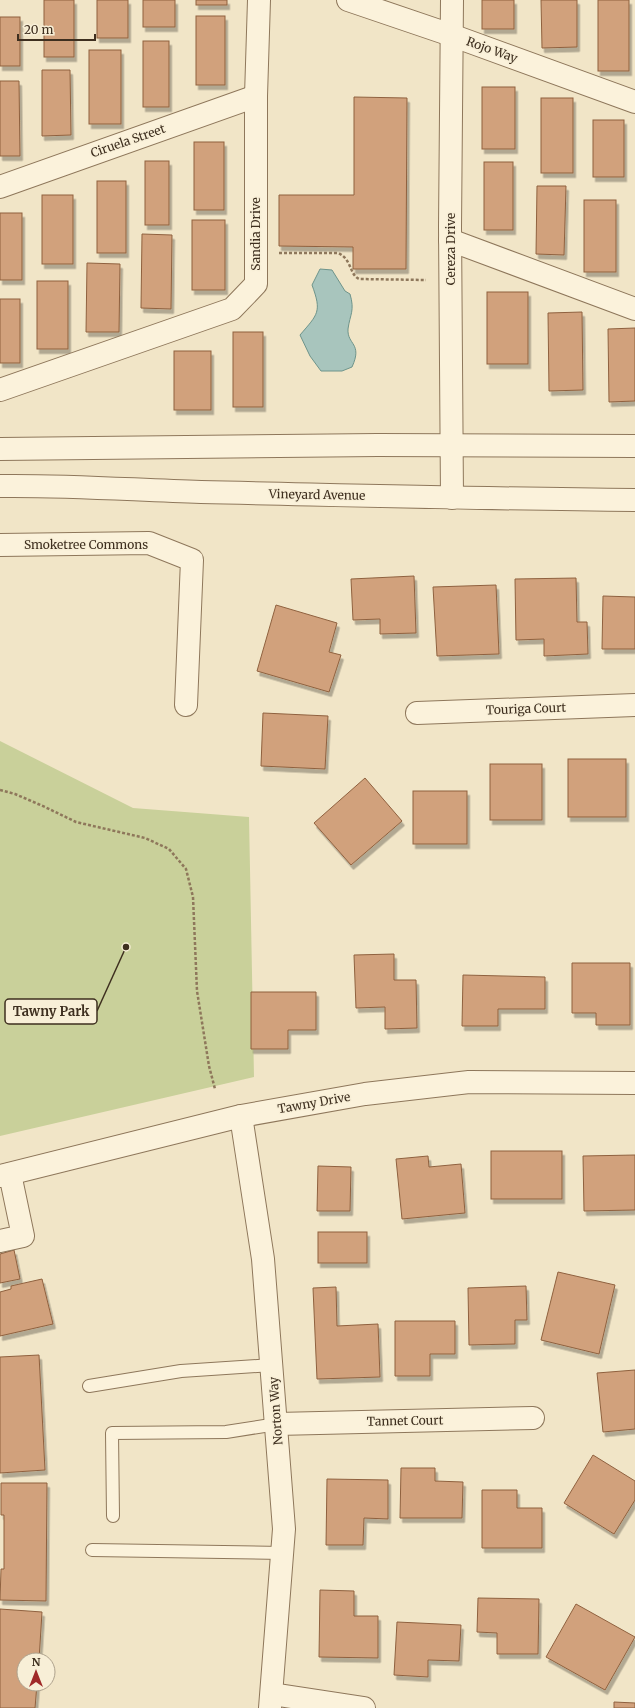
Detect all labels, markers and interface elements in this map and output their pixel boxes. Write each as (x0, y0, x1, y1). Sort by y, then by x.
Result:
scale bar (18, 16, 95, 42)
text: 20 m (24, 22, 53, 37)
street label: Rojo Way (465, 33, 520, 66)
street label: Ciruela Street (89, 121, 167, 160)
street label: Sandia Drive (248, 197, 263, 271)
street label: Cereza Drive (443, 213, 458, 285)
street label: Vineyard Avenue (268, 486, 365, 503)
street label: Smoketree Commons (24, 537, 148, 552)
street label: Touriga Court (486, 700, 567, 717)
callout: Tawny Park (5, 999, 97, 1024)
text: Tawny Park (13, 1003, 90, 1020)
street label: Tawny Drive (276, 1089, 351, 1116)
street label: Norton Way (266, 1376, 285, 1446)
street label: Tannet Court (367, 1412, 444, 1429)
north arrow (16, 1652, 56, 1692)
text: N (32, 1655, 41, 1669)

